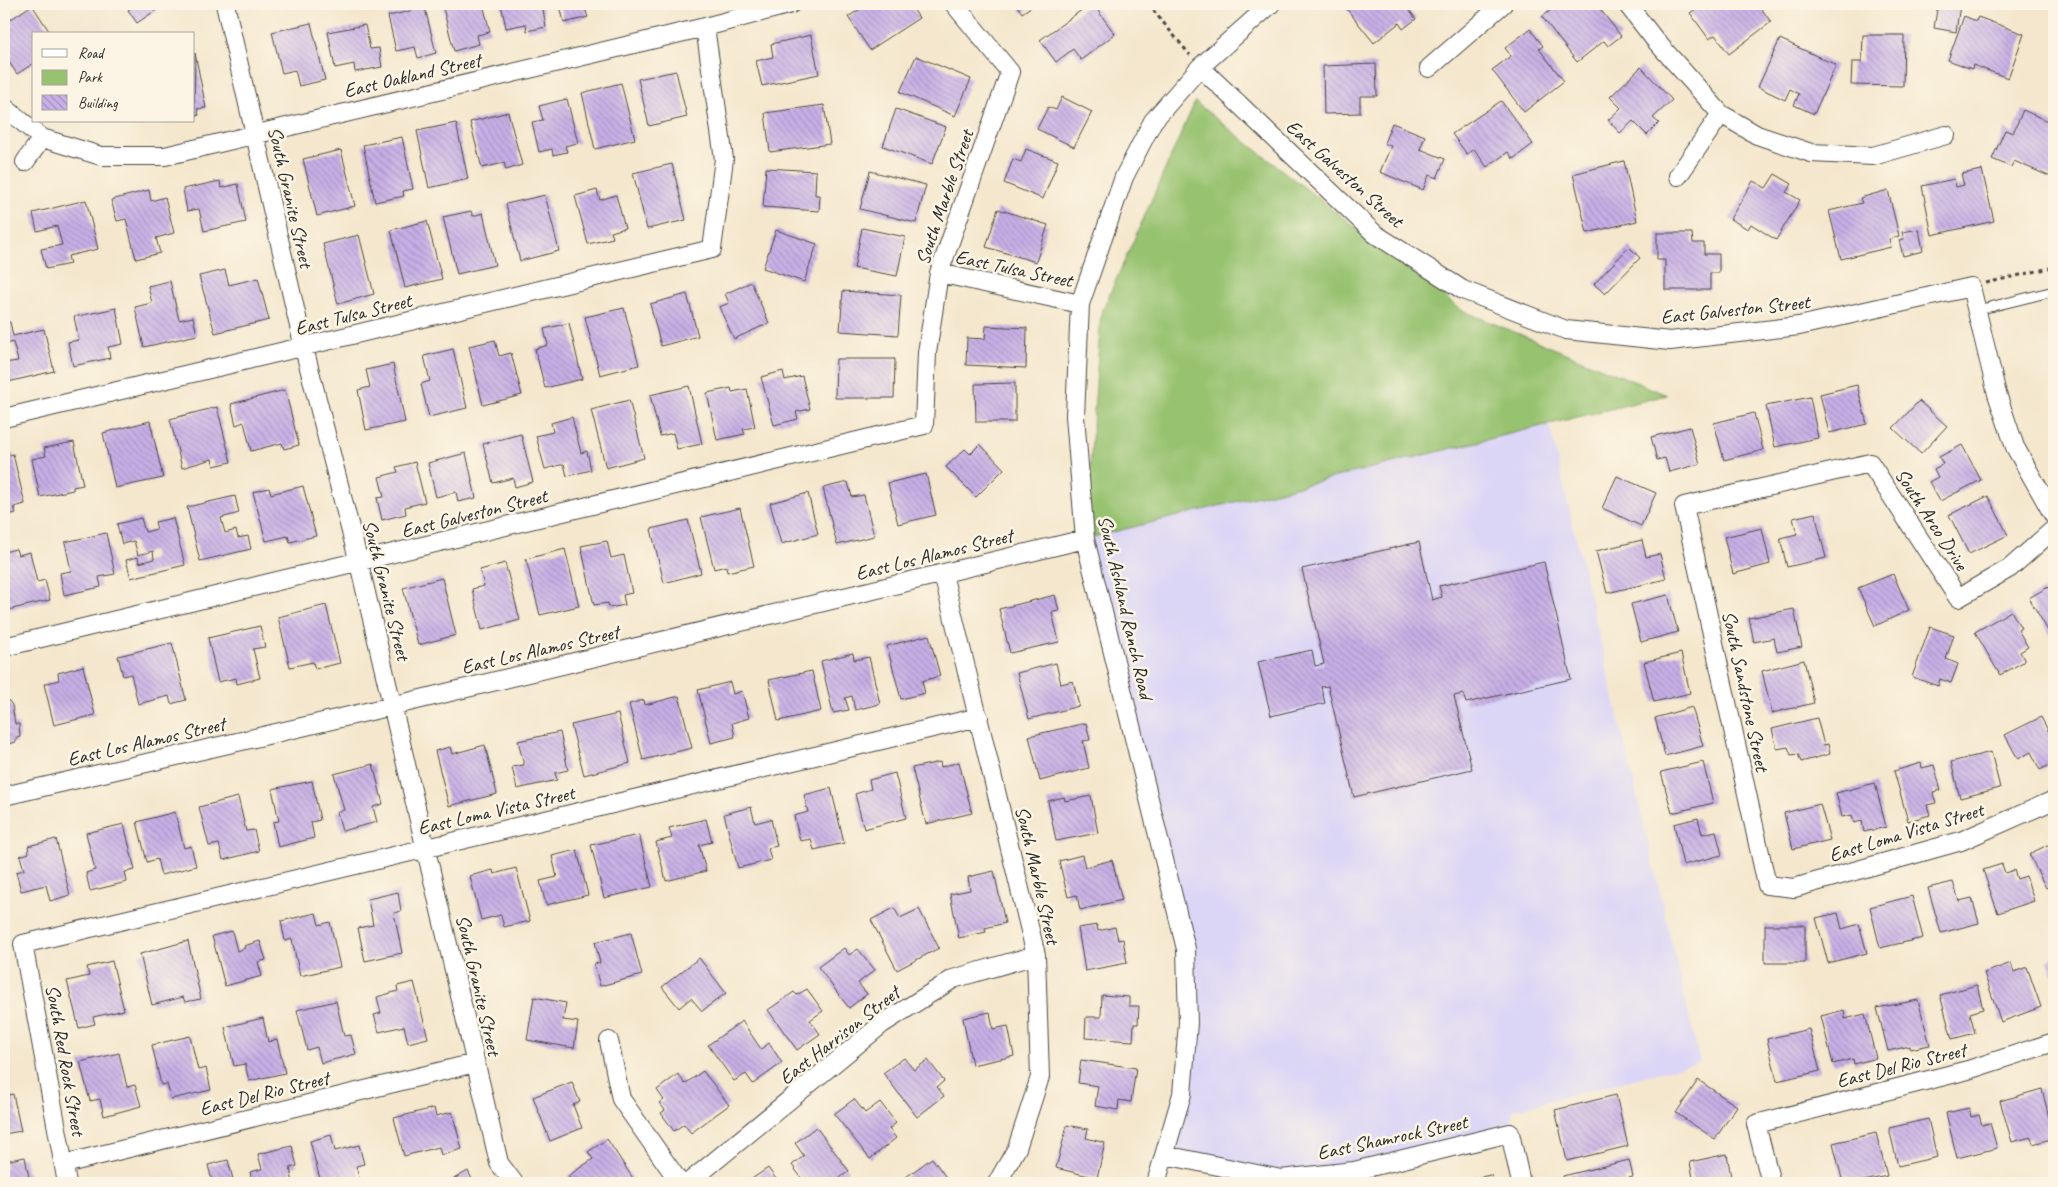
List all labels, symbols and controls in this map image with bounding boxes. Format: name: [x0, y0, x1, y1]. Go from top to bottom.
legend: [32, 32, 195, 122]
text: Road: [78, 44, 105, 63]
street label: East Oakland Street: [341, 47, 486, 103]
text: Park: [78, 68, 103, 87]
text: Building: [78, 94, 118, 113]
street label: East Galveston Street: [1281, 114, 1410, 234]
street label: South Granite Street: [262, 124, 319, 272]
street label: South Marble Street: [910, 124, 980, 268]
street label: East Tulsa Street: [953, 244, 1077, 294]
street label: East Tulsa Street: [292, 287, 416, 341]
street label: East Galveston Street: [1659, 289, 1813, 330]
street label: South Arco Drive: [1889, 464, 1975, 576]
street label: East Galveston Street: [399, 483, 552, 544]
street label: South Ashland Ranch Road: [1092, 513, 1159, 704]
street label: South Granite Street: [357, 517, 417, 665]
street label: East Los Alamos Street: [853, 522, 1019, 586]
street label: South Sandstone Street: [1716, 609, 1775, 776]
street label: East Los Alamos Street: [459, 618, 625, 680]
street label: East Los Alamos Street: [65, 710, 231, 772]
street label: East Loma Vista Street: [415, 780, 579, 841]
street label: East Loma Vista Street: [1826, 796, 1989, 868]
street label: South Marble Street: [1009, 804, 1066, 949]
street label: South Granite Street: [450, 912, 507, 1060]
street label: East Harrison Street: [774, 978, 907, 1090]
street label: South Red Rock Street: [40, 983, 92, 1140]
street label: East Del Rio Street: [1834, 1037, 1972, 1094]
street label: East Del Rio Street: [197, 1065, 335, 1122]
street label: East Shamrock Street: [1315, 1109, 1472, 1166]

